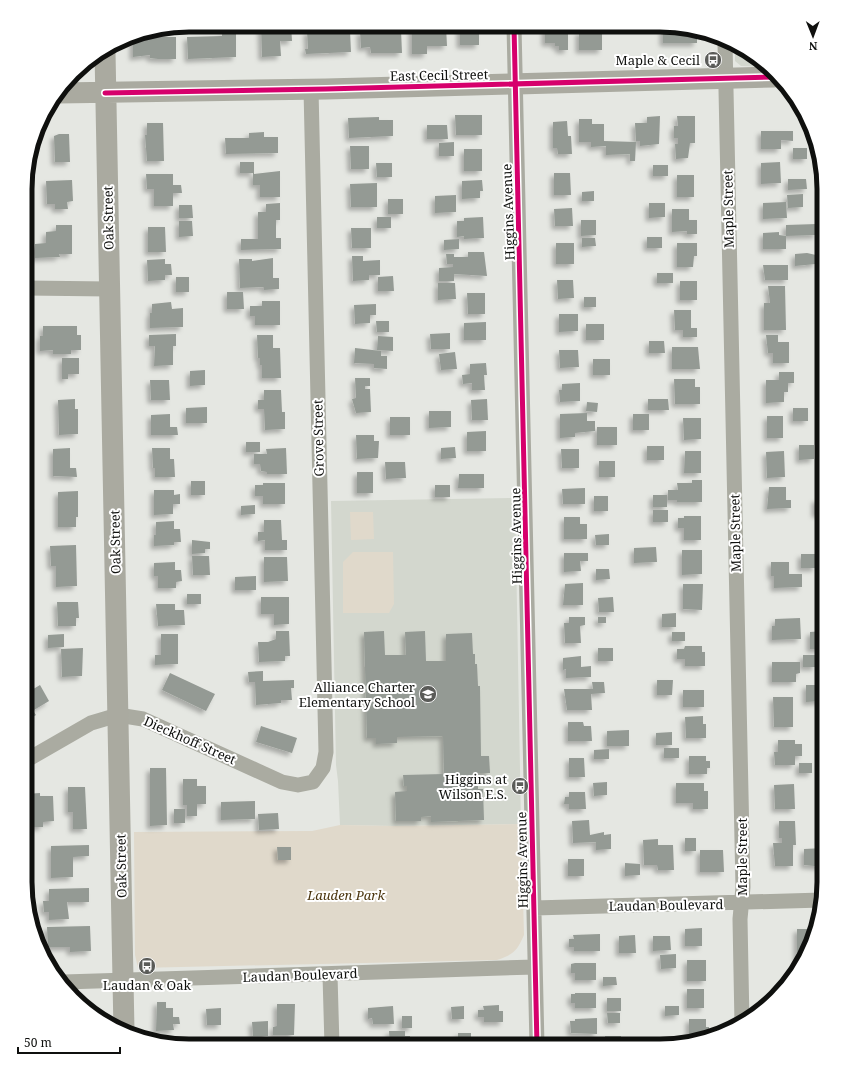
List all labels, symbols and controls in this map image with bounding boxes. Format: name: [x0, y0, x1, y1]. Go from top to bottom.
north arrow: [793, 16, 833, 56]
text: N: [808, 39, 818, 54]
bus stop icon: Maple & Cecil: [703, 50, 723, 70]
place label: Maple & Cecil: [616, 51, 700, 69]
street label: East Cecil Street: [390, 65, 489, 85]
street label: Higgins Avenue: [497, 163, 519, 261]
street label: Maple Street: [718, 169, 738, 248]
street label: Oak Street: [98, 185, 118, 250]
street label: Grove Street: [308, 399, 328, 477]
street label: Higgins Avenue: [506, 487, 526, 585]
street label: Maple Street: [725, 493, 745, 572]
street label: Oak Street: [105, 509, 125, 574]
place label: Alliance Charter Elementary School: [299, 678, 415, 711]
school or university icon: Alliance Charter Elementary School: [418, 684, 438, 704]
street label: Dieckhoff Street: [141, 712, 239, 769]
place label: Higgins at Wilson E.S.: [438, 770, 507, 803]
bus stop icon: Higgins at Wilson E.S.: [510, 776, 530, 796]
street label: Higgins Avenue: [512, 811, 532, 909]
street label: Maple Street: [733, 818, 751, 896]
street label: Oak Street: [111, 833, 131, 898]
park label: Lauden Park: [306, 886, 385, 904]
street label: Laudan Boulevard: [608, 895, 724, 915]
bus stop icon: Laudan & Oak: [137, 956, 157, 976]
street label: Laudan Boulevard: [242, 964, 358, 986]
place label: Laudan & Oak: [103, 976, 192, 994]
scale bar: [18, 1029, 120, 1055]
text: 50 m: [24, 1034, 52, 1051]

